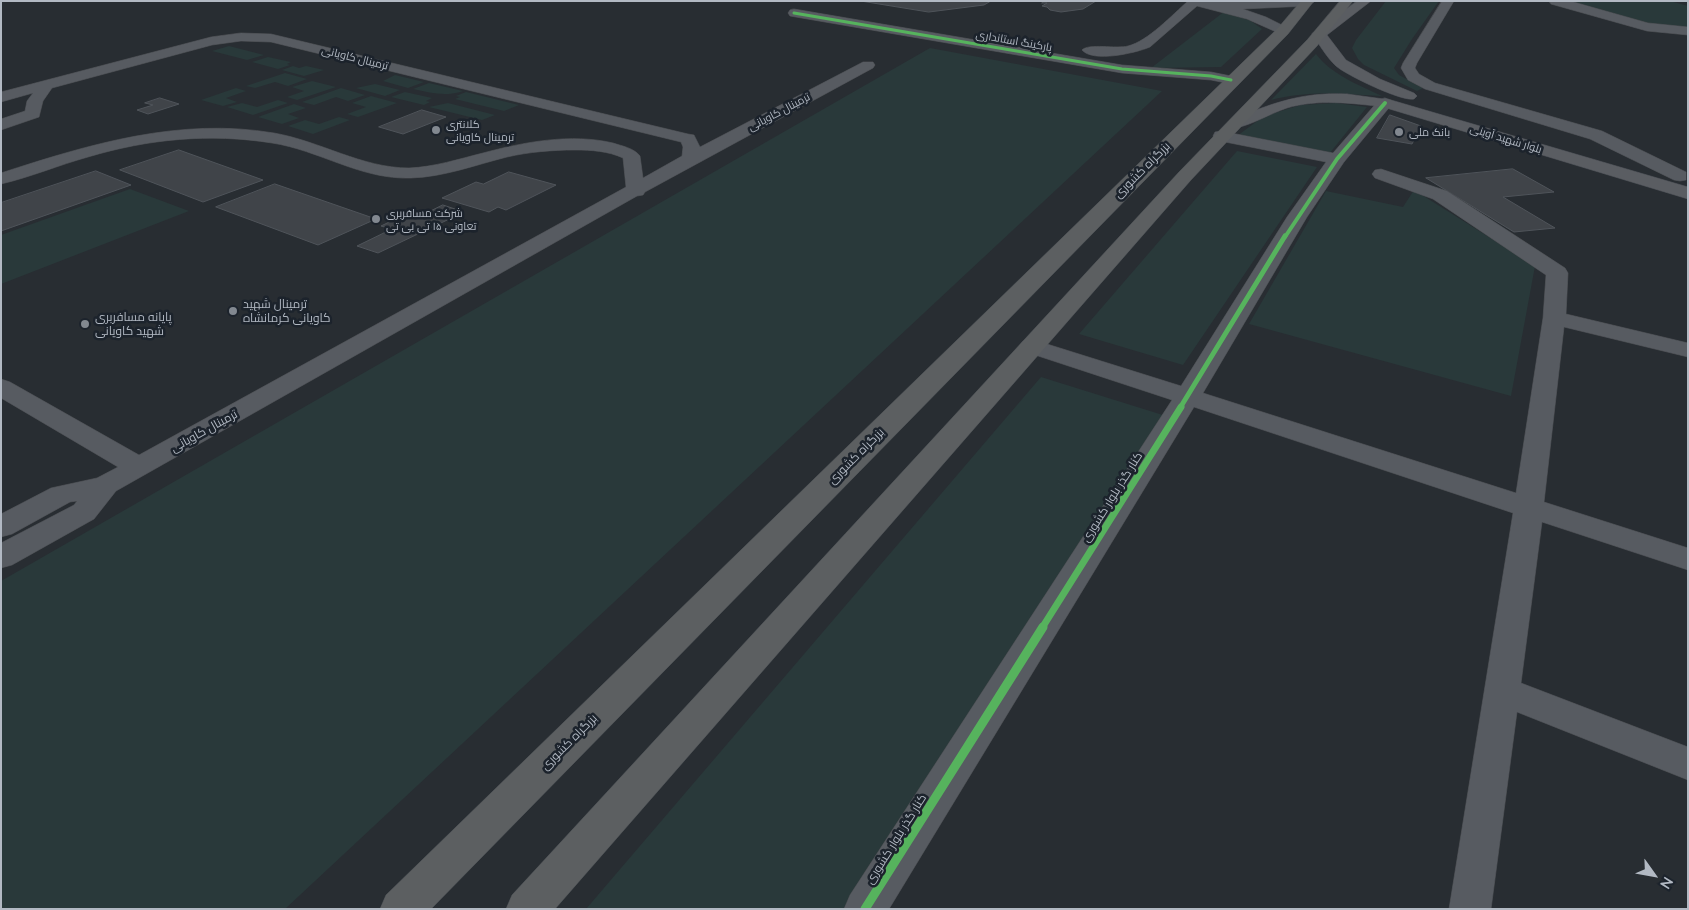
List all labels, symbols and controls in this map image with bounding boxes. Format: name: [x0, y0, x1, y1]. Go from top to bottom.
street label: پارکینگ استانداری: [975, 28, 1053, 54]
street label: ترمینال کاویانی: [320, 43, 390, 73]
street label: ترمینال کاویانی: [746, 90, 812, 134]
place label: کلانتری ترمینال کاویانی: [446, 117, 514, 143]
street label: بلوار شهید آوینی: [1468, 122, 1544, 156]
marker: کلانتری ترمینال کاویانی: [430, 124, 442, 136]
place label: بانک ملی: [1409, 125, 1450, 139]
marker: بانک ملی: [1393, 126, 1405, 138]
street label: بزرگراه کشوری: [1111, 139, 1173, 201]
place label: شرکت مسافربری تعاونی ۱۵ تی بی تی: [386, 206, 476, 232]
marker: شرکت مسافربری تعاونی ۱۵ تی بی تی: [370, 213, 382, 225]
place label: ترمینال شهید کاویانی کرمانشاه: [243, 297, 331, 325]
marker: ترمینال شهید کاویانی کرمانشاه: [227, 305, 239, 317]
place label: پايانه مسافربری شهید کاویانی: [95, 310, 172, 338]
marker: پايانه مسافربری شهید کاویانی: [79, 318, 91, 330]
street label: ترمینال کاویانی: [168, 407, 240, 455]
street label: بزرگراه کشوری: [825, 425, 887, 487]
street label: کنار گذر بلوار کشوری: [1078, 449, 1146, 545]
street label: بزرگراه کشوری: [538, 711, 600, 773]
street label: کنار گذر بلوار کشوری: [862, 791, 930, 887]
north arrow: [1629, 850, 1679, 900]
text: N: [1657, 874, 1677, 892]

